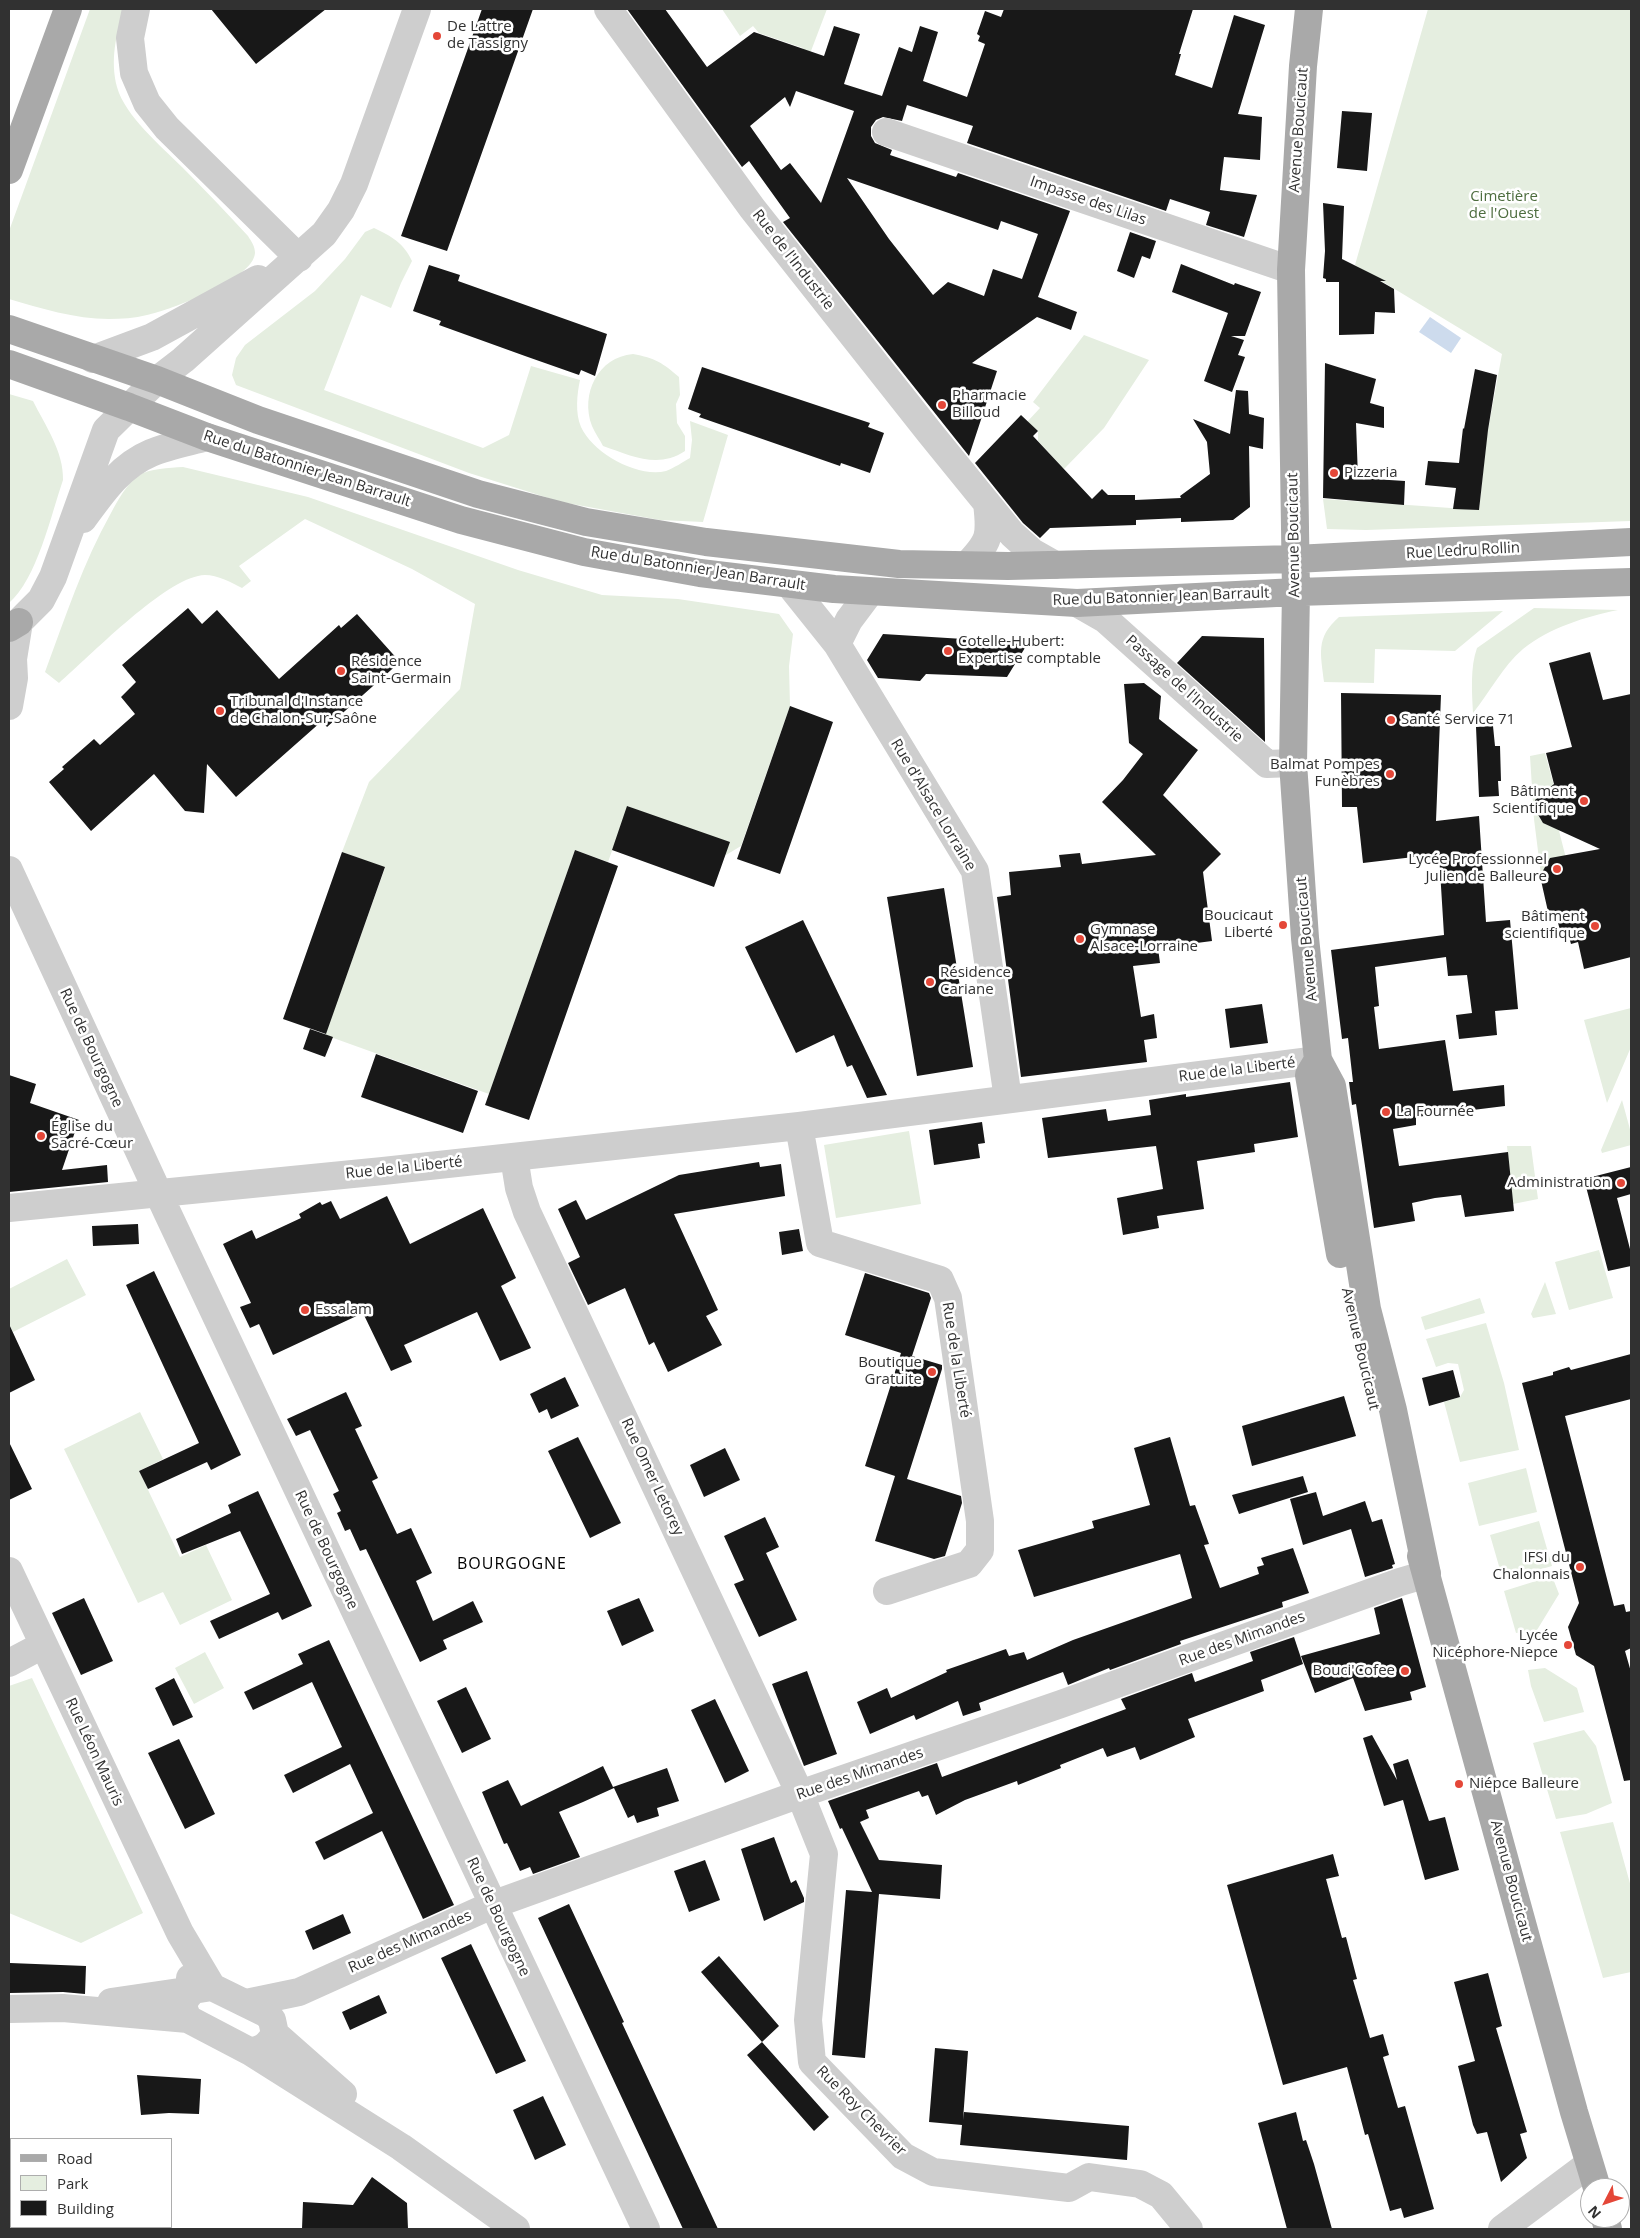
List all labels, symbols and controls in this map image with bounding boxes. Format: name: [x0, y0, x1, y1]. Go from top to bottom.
place label: De Lattre de Tassigny: [447, 18, 528, 53]
marker: De Lattre de Tassigny: [431, 30, 443, 42]
street label: Avenue Boucicaut: [1286, 67, 1312, 193]
street label: Impasse des Lilas: [1028, 173, 1148, 229]
park label: Cimetière de l'Ouest: [1469, 188, 1539, 223]
street label: Rue de l'Industrie: [748, 206, 838, 314]
place label: Pharmacie Billoud: [952, 387, 1026, 422]
marker: Pharmacie Billoud: [936, 399, 948, 411]
street label: Rue du Batonnier Jean Barrault: [201, 427, 413, 511]
place label: Pizzeria: [1344, 464, 1398, 482]
marker: Pizzeria: [1328, 467, 1340, 479]
street label: Avenue Boucicaut: [1284, 472, 1304, 598]
street label: Rue Ledru Rollin: [1405, 539, 1521, 563]
street label: Rue du Batonnier Jean Barrault: [589, 543, 807, 595]
street label: Rue du Batonnier Jean Barrault: [1052, 584, 1270, 610]
street label: Passage de l'Industrie: [1122, 632, 1246, 746]
place label: Cotelle-Hubert: Expertise comptable: [958, 633, 1101, 668]
marker: Cotelle-Hubert: Expertise comptable: [942, 645, 954, 657]
place label: Résidence Saint-Germain: [351, 653, 451, 688]
marker: Résidence Saint-Germain: [335, 665, 347, 677]
place label: Tribunal d'Instance de Chalon-Sur-Saône: [230, 693, 377, 728]
marker: Tribunal d'Instance de Chalon-Sur-Saône: [214, 705, 226, 717]
place label: Santé Service 71: [1401, 711, 1515, 729]
marker: Santé Service 71: [1385, 714, 1397, 726]
street label: Rue d'Alsace Lorraine: [887, 736, 979, 874]
place label: Balmat Pompes Funèbres: [1270, 756, 1380, 791]
marker: Balmat Pompes Funèbres: [1384, 768, 1396, 780]
place label: Bâtiment Scientifique: [1492, 783, 1574, 818]
marker: Bâtiment Scientifique: [1578, 795, 1590, 807]
place label: Lycée Professionnel Julien de Balleure: [1408, 851, 1547, 886]
marker: Lycée Professionnel Julien de Balleure: [1551, 863, 1563, 875]
street label: Avenue Boucicaut: [1293, 876, 1321, 1002]
place label: Boucicaut Liberté: [1204, 907, 1273, 942]
place label: Bâtiment scientifique: [1504, 908, 1585, 943]
marker: Boucicaut Liberté: [1277, 919, 1289, 931]
marker: Bâtiment scientifique: [1589, 920, 1601, 932]
place label: Gymnase Alsace-Lorraine: [1090, 921, 1198, 956]
marker: Gymnase Alsace-Lorraine: [1074, 933, 1086, 945]
place label: Résidence Cariane: [940, 964, 1011, 999]
marker: Résidence Cariane: [924, 976, 936, 988]
street label: Rue de Bourgogne: [56, 986, 126, 1110]
street label: Rue de la Liberté: [1178, 1054, 1296, 1086]
place label: La Fournée: [1396, 1103, 1474, 1121]
marker: La Fournée: [1380, 1106, 1392, 1118]
place label: Église du Sacré-Cœur: [51, 1118, 133, 1153]
marker: Église du Sacré-Cœur: [35, 1130, 47, 1142]
street label: Rue de la Liberté: [345, 1153, 463, 1183]
place label: Administration: [1507, 1174, 1611, 1192]
marker: Administration: [1615, 1177, 1627, 1189]
street label: Avenue Boucicaut: [1337, 1286, 1383, 1412]
place label: Essalam: [315, 1301, 372, 1319]
street label: Rue de la Liberté: [938, 1301, 974, 1419]
marker: Essalam: [299, 1304, 311, 1316]
place label: Boutique Gratuite: [858, 1354, 922, 1389]
marker: Boutique Gratuite: [926, 1366, 938, 1378]
street label: Rue Omer Letorey: [617, 1415, 687, 1539]
street label: Rue de Bourgogne: [291, 1488, 361, 1612]
place label: IFSI du Chalonnais: [1493, 1549, 1570, 1584]
district label: BOURGOGNE: [456, 1554, 568, 1574]
marker: IFSI du Chalonnais: [1574, 1561, 1586, 1573]
street label: Rue des Mimandes: [1176, 1608, 1308, 1670]
place label: Lycée Nicéphore-Niepce: [1432, 1627, 1558, 1662]
marker: Lycée Nicéphore-Niepce: [1562, 1639, 1574, 1651]
place label: Bouci'Cofee: [1312, 1662, 1395, 1680]
marker: Bouci'Cofee: [1399, 1665, 1411, 1677]
street label: Rue Léon Mauris: [61, 1695, 127, 1809]
street label: Rue des Mimandes: [794, 1744, 926, 1804]
place label: Niépce Balleure: [1469, 1775, 1579, 1793]
marker: Niépce Balleure: [1453, 1778, 1465, 1790]
street label: Avenue Boucicaut: [1486, 1818, 1536, 1944]
street label: Rue de Bourgogne: [463, 1855, 533, 1979]
street label: Rue des Mimandes: [346, 1907, 474, 1977]
street label: Rue Roy Chevrier: [812, 2062, 910, 2160]
legend: [10, 2138, 172, 2228]
text: Road: [57, 2148, 93, 2168]
text: Park: [57, 2173, 88, 2193]
north arrow: [1580, 2178, 1630, 2228]
text: Building: [57, 2198, 114, 2218]
text: N: [1583, 2202, 1605, 2223]

